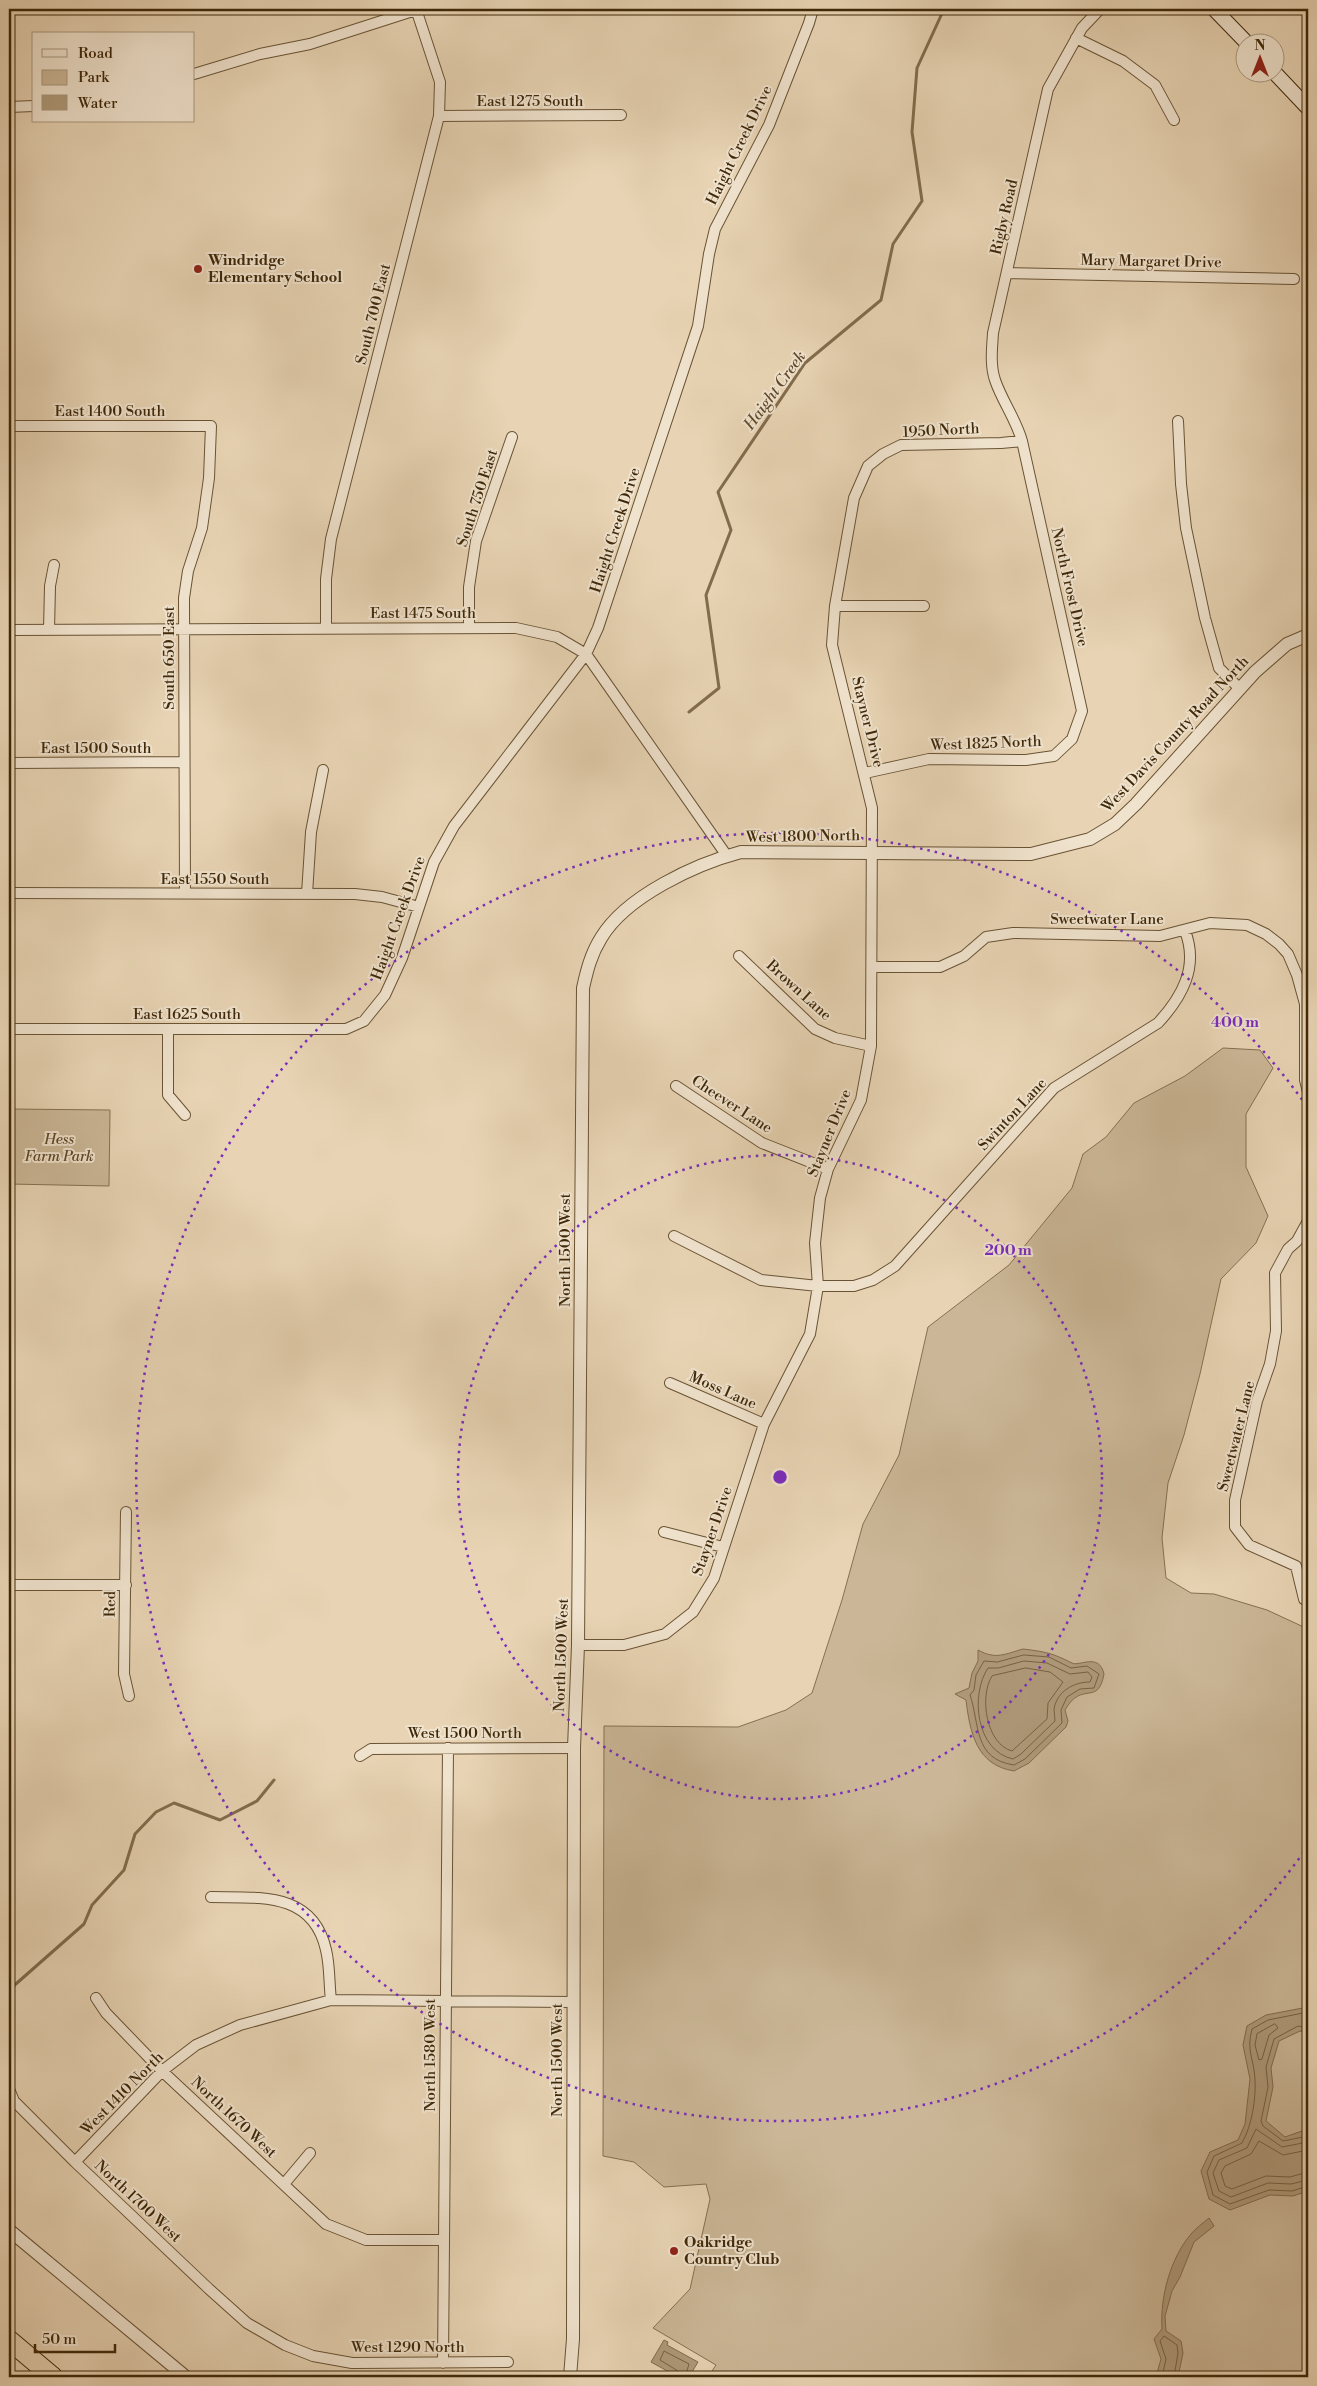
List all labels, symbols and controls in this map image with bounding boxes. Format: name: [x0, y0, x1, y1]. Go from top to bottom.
legend: [32, 32, 195, 122]
north arrow: [1234, 32, 1284, 82]
text: N: [1254, 37, 1266, 55]
text: Road: [78, 44, 113, 63]
text: Park: [78, 68, 110, 87]
street label: Haight Creek Drive: [702, 82, 777, 208]
street label: East 1275 South: [477, 92, 584, 111]
text: Water: [77, 94, 118, 113]
street label: Rigby Road: [987, 177, 1022, 257]
place label: Windridge Elementary School: [207, 251, 342, 287]
street label: Mary Margaret Drive: [1080, 251, 1222, 272]
street label: South 700 East: [352, 261, 395, 367]
marker: Windridge Elementary School: [192, 263, 204, 275]
water label: Haight Creek: [739, 347, 810, 435]
street label: East 1400 South: [55, 402, 165, 421]
street label: 1950 North: [902, 419, 980, 442]
street label: South 750 East: [453, 446, 502, 549]
street label: Haight Creek Drive: [586, 465, 645, 595]
street label: North Frost Drive: [1047, 526, 1092, 648]
street label: East 1475 South: [370, 604, 476, 623]
street label: South 650 East: [160, 606, 179, 710]
street label: West Davis County Road North: [1097, 652, 1253, 817]
street label: Stayner Drive: [847, 675, 888, 770]
street label: West 1825 North: [929, 732, 1042, 755]
street label: East 1500 South: [41, 739, 151, 758]
street label: West 1800 North: [745, 826, 860, 847]
street label: Haight Creek Drive: [367, 854, 430, 983]
street label: East 1550 South: [160, 870, 270, 889]
street label: Sweetwater Lane: [1050, 910, 1164, 929]
street label: Brown Lane: [761, 955, 835, 1025]
street label: East 1625 South: [133, 1005, 241, 1024]
text: 400 m: [1211, 1013, 1259, 1032]
street label: Cheever Lane: [688, 1071, 776, 1138]
street label: Swinton Lane: [974, 1074, 1051, 1155]
street label: Stayner Drive: [803, 1086, 856, 1180]
park label: Hess Farm Park: [24, 1130, 94, 1166]
street label: North 1500 West: [556, 1192, 575, 1307]
text: 200 m: [984, 1241, 1032, 1260]
street label: Moss Lane: [686, 1367, 760, 1414]
street label: Sweetwater Lane: [1214, 1379, 1259, 1493]
centre of rings: [771, 1468, 789, 1486]
street label: Stayner Drive: [688, 1484, 737, 1578]
street label: Red: [101, 1590, 120, 1617]
street label: North 1500 West: [550, 1597, 573, 1712]
street label: West 1500 North: [407, 1724, 522, 1743]
street label: North 1580 West: [421, 1998, 440, 2112]
street label: North 1500 West: [548, 2002, 567, 2117]
street label: West 1410 North: [76, 2048, 168, 2140]
street label: North 1670 West: [187, 2073, 281, 2162]
street label: North 1700 West: [90, 2156, 186, 2247]
place label: Oakridge Country Club: [684, 2233, 779, 2269]
marker: Oakridge Country Club: [668, 2245, 680, 2257]
scale bar: [35, 2321, 115, 2353]
text: 50 m: [42, 2330, 76, 2349]
street label: West 1290 North: [350, 2338, 465, 2357]

